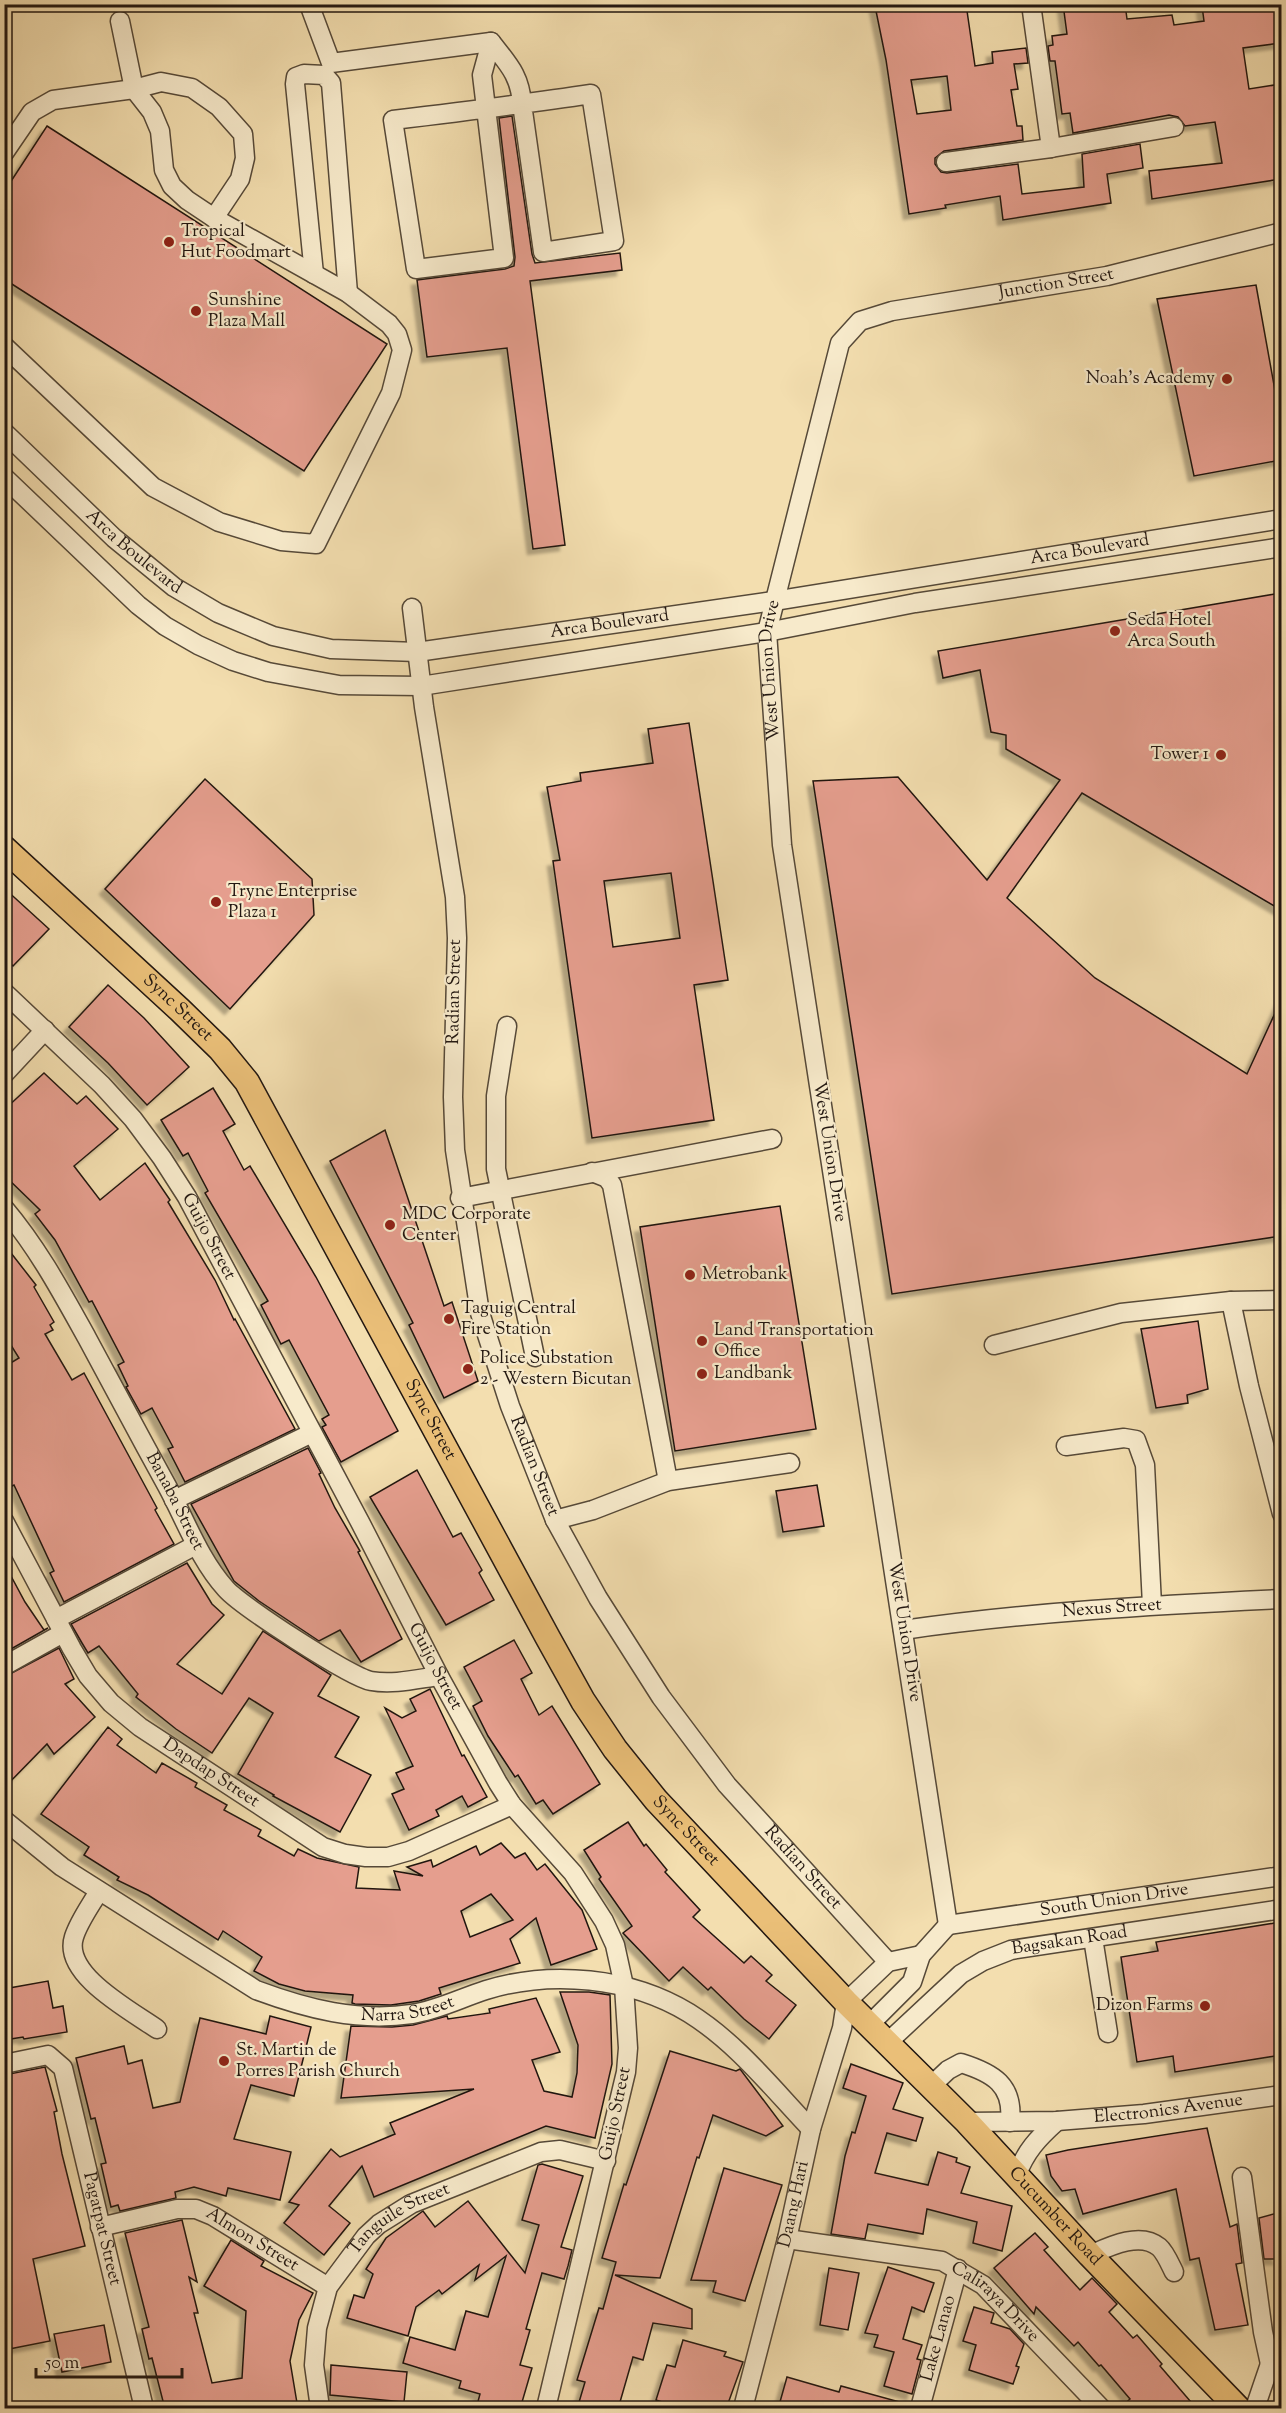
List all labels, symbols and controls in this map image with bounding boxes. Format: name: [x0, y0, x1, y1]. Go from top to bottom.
place label: Tropical Hut Foodmart: [181, 219, 291, 266]
marker: Tropical Hut Foodmart: [162, 235, 176, 249]
street label: Junction Street: [996, 262, 1117, 307]
place label: Sunshine Plaza Mall: [208, 288, 285, 335]
marker: Sunshine Plaza Mall: [189, 304, 203, 318]
place label: Noah's Academy: [1086, 366, 1215, 392]
marker: Noah's Academy: [1220, 372, 1234, 386]
street label: Arca Boulevard: [79, 504, 187, 602]
street label: Arca Boulevard: [1028, 528, 1151, 572]
street label: West Union Drive: [754, 597, 788, 742]
street label: Arca Boulevard: [548, 603, 671, 646]
place label: Seda Hotel Arca South: [1127, 608, 1216, 655]
marker: Seda Hotel Arca South: [1108, 624, 1122, 638]
place label: Tower 1: [1151, 742, 1209, 768]
marker: Tower 1: [1214, 748, 1228, 762]
place label: Tryne Enterprise Plaza 1: [228, 879, 357, 926]
marker: Tryne Enterprise Plaza 1: [209, 895, 223, 909]
street label: Radian Street: [441, 939, 469, 1045]
street label: Sync Street: [136, 968, 219, 1048]
street label: West Union Drive: [805, 1080, 853, 1224]
street label: Guijo Street: [174, 1188, 242, 1285]
place label: MDC Corporate Center: [402, 1202, 531, 1249]
marker: MDC Corporate Center: [383, 1218, 397, 1232]
place label: Metrobank: [702, 1262, 788, 1288]
marker: Metrobank: [683, 1268, 697, 1282]
place label: Taguig Central Fire Station: [461, 1296, 576, 1343]
marker: Taguig Central Fire Station: [442, 1312, 456, 1326]
place label: Land Transportation Office: [714, 1318, 874, 1365]
marker: Land Transportation Office: [695, 1334, 709, 1348]
place label: Police Substation 2 - Western Bicutan: [480, 1346, 632, 1393]
place label: Landbank: [714, 1361, 793, 1387]
marker: Police Substation 2 - Western Bicutan: [461, 1362, 475, 1376]
marker: Landbank: [695, 1367, 709, 1381]
street label: Sync Street: [397, 1375, 462, 1465]
street label: Radian Street: [502, 1413, 565, 1520]
street label: Banaba Street: [138, 1448, 210, 1555]
street label: West Union Drive: [880, 1560, 928, 1704]
street label: Nexus Street: [1061, 1592, 1162, 1625]
street label: Guijo Street: [401, 1618, 468, 1715]
street label: Dapdap Street: [157, 1732, 264, 1815]
street label: Sync Street: [646, 1790, 725, 1872]
street label: Radian Street: [757, 1820, 848, 1916]
street label: South Union Drive: [1038, 1877, 1190, 1924]
street label: Bagsakan Road: [1010, 1920, 1129, 1963]
street label: Narra Street: [360, 1990, 458, 2029]
place label: Dizon Farms: [1096, 1993, 1193, 2019]
marker: Dizon Farms: [1198, 1999, 1212, 2013]
place label: St. Martin de Porres Parish Church: [236, 2038, 400, 2085]
marker: St. Martin de Porres Parish Church: [217, 2054, 231, 2068]
street label: Guijo Street: [593, 2065, 639, 2163]
street label: Electronics Avenue: [1093, 2088, 1244, 2131]
street label: Daang Hari: [772, 2159, 817, 2251]
street label: Cucumber Road: [1002, 2161, 1107, 2272]
street label: Pagatpat Street: [75, 2169, 127, 2288]
street label: Tanguile Street: [343, 2177, 454, 2261]
street label: Almon Street: [200, 2201, 303, 2279]
street label: Caliraya Drive: [945, 2256, 1045, 2349]
street label: Lake Lanao: [915, 2292, 963, 2385]
scale bar: [36, 2341, 182, 2379]
text: 50 m: [44, 2351, 80, 2377]

